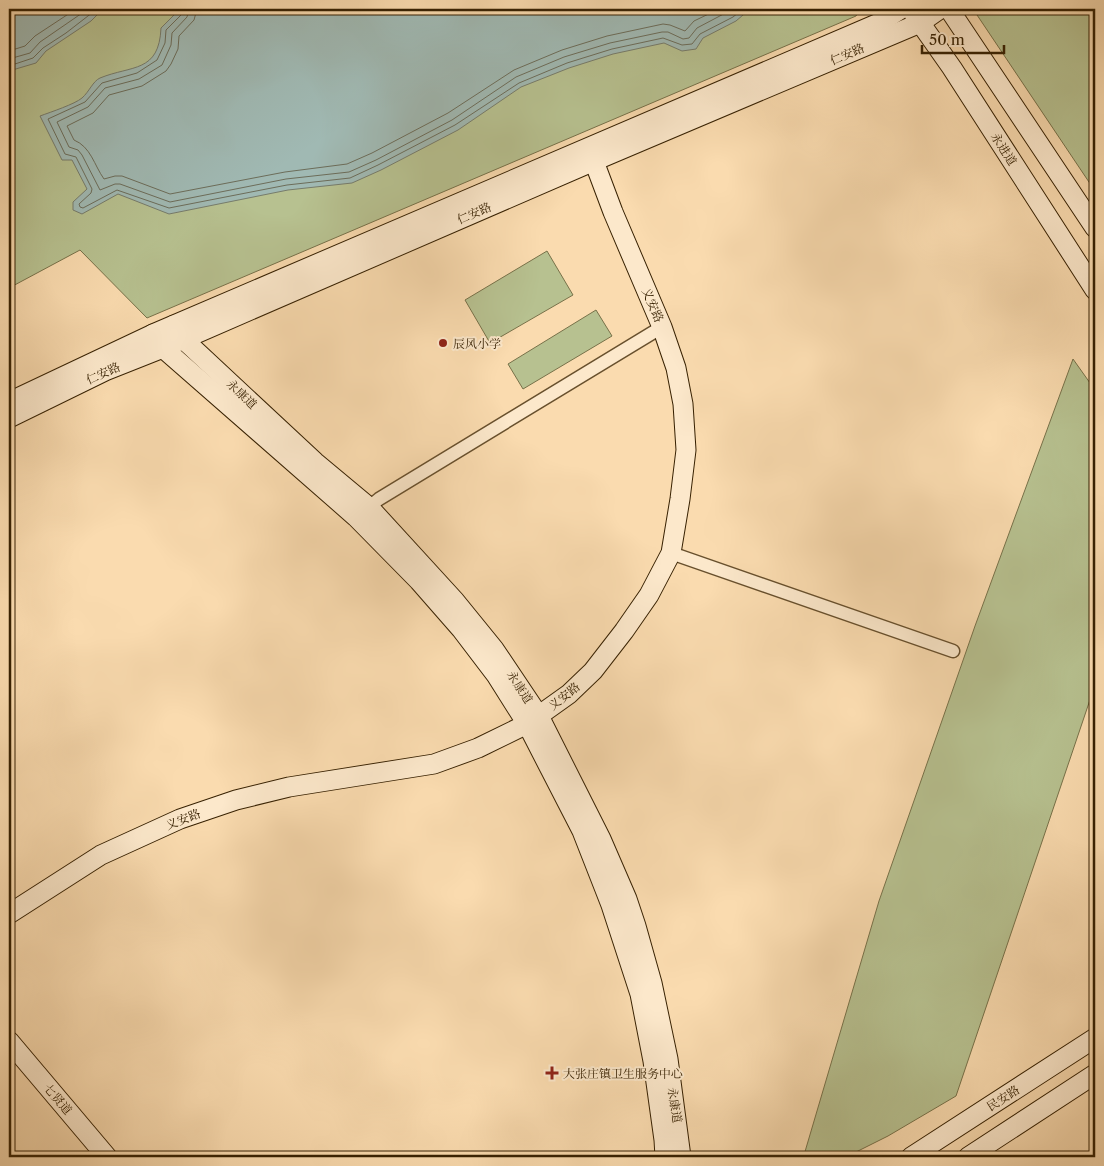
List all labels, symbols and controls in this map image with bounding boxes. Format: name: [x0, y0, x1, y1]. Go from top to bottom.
scale bar: [922, 22, 1004, 54]
text: 50 m: [929, 30, 965, 49]
street label: 仁安路: [827, 40, 867, 68]
street label: 永进道: [988, 130, 1020, 168]
street label: 仁安路: [454, 199, 494, 227]
street label: 义安路: [639, 285, 667, 325]
place label: 辰风小学: [453, 336, 501, 351]
marker: 辰风小学: [437, 337, 449, 349]
street label: 仁安路: [83, 359, 123, 387]
street label: 永康道: [224, 376, 260, 412]
street label: 永康道: [504, 668, 536, 706]
street label: 义安路: [545, 679, 583, 713]
street label: 义安路: [164, 806, 202, 832]
marker: 大张庄镇卫生服务中心: [545, 1066, 559, 1080]
place label: 大张庄镇卫生服务中心: [563, 1066, 683, 1081]
street label: 七贤道: [41, 1080, 75, 1118]
street label: 民安路: [984, 1082, 1022, 1114]
street label: 永康道: [665, 1086, 685, 1124]

